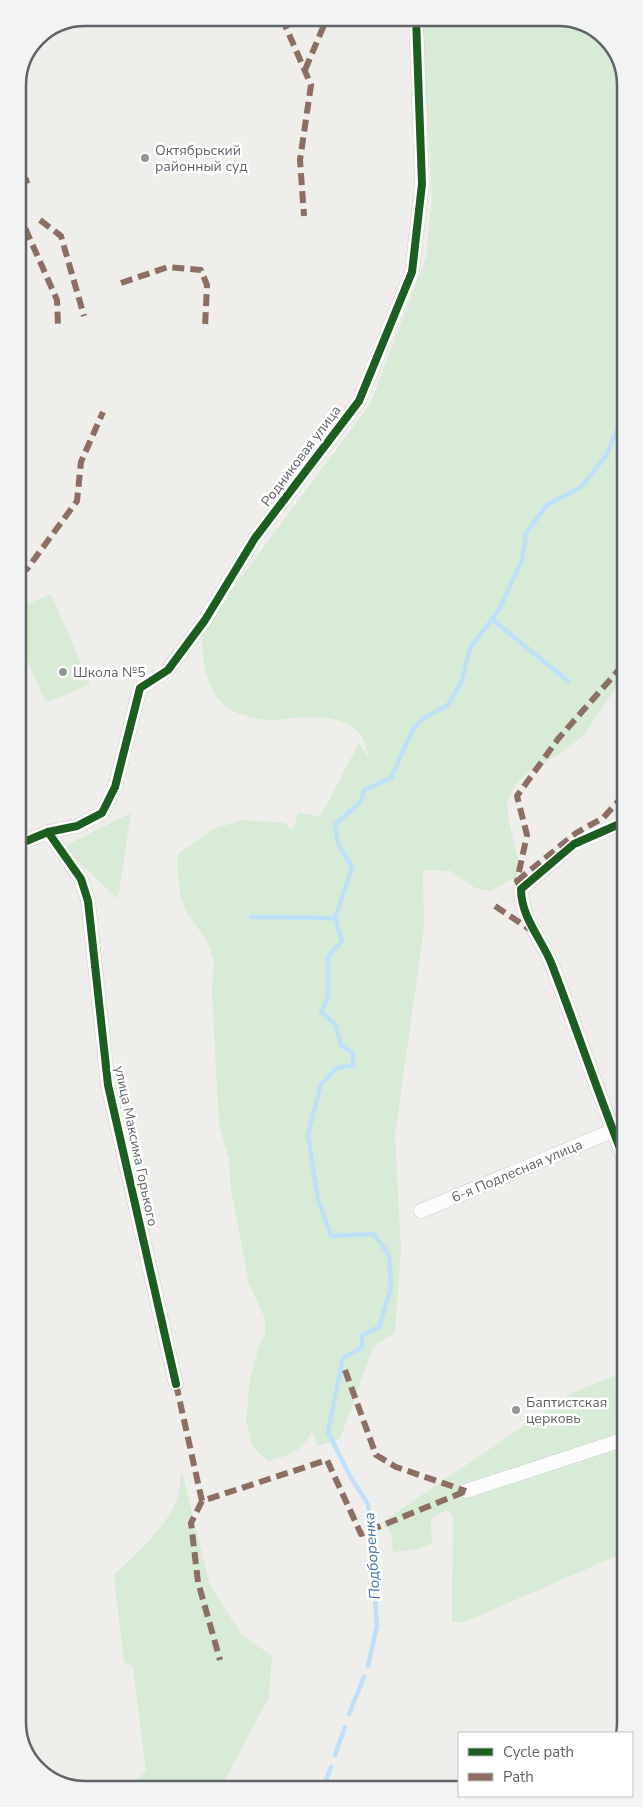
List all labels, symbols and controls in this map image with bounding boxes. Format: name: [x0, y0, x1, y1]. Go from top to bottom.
place label: Октябрьский районный суд: [155, 141, 247, 176]
marker: Октябрьский районный суд: [139, 152, 151, 164]
street label: Родниковая улица: [257, 402, 345, 510]
place label: Школа №5: [73, 663, 146, 682]
marker: Школа №5: [57, 666, 69, 678]
street label: улица Максима Горького: [110, 1064, 162, 1228]
street label: 6-я Подлесная улица: [449, 1135, 585, 1207]
place label: Баптистская церковь: [526, 1393, 607, 1428]
marker: Баптистская церковь: [510, 1404, 522, 1416]
water label: Подборенка: [359, 1512, 385, 1600]
legend: [458, 1732, 633, 1797]
text: Cycle path: [503, 1742, 574, 1762]
text: Path: [503, 1767, 534, 1787]

